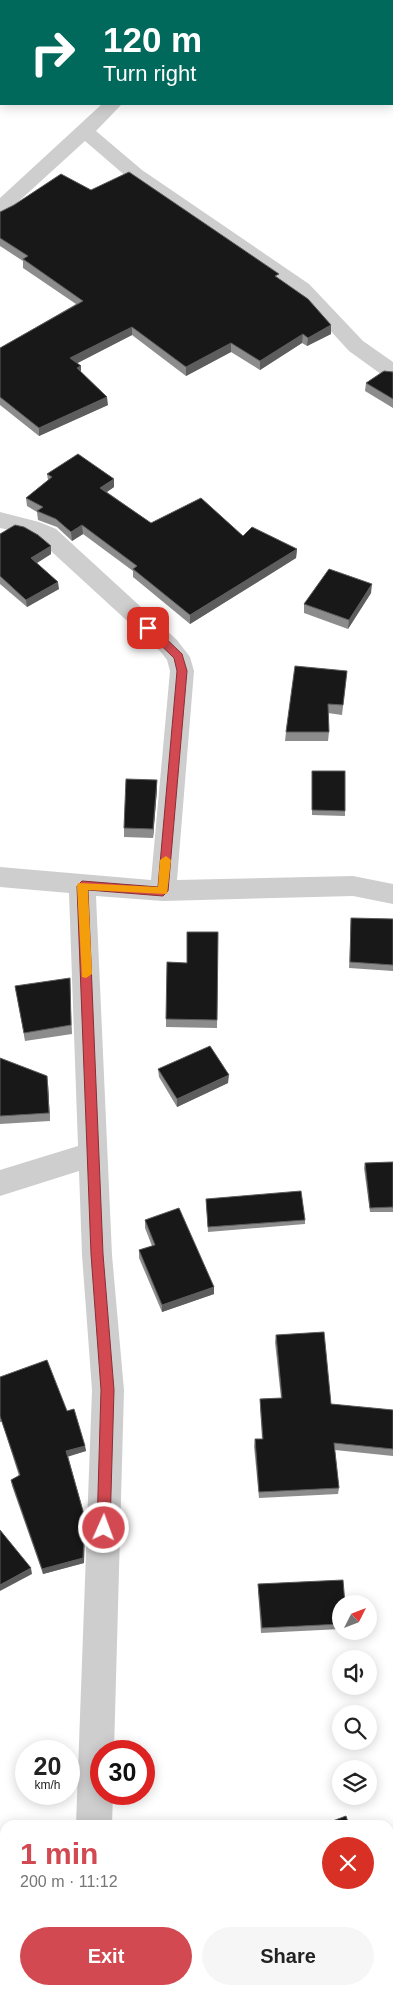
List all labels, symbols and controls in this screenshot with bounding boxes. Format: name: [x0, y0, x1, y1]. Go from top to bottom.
icon: right: [20, 20, 85, 85]
text: 120 m: [103, 20, 202, 59]
text: Turn right: [103, 61, 196, 86]
pin: [127, 607, 169, 649]
icon: arrive: [134, 614, 162, 642]
position arrow: [77, 1501, 129, 1553]
north arrow: [332, 1595, 378, 1640]
map controls: [332, 1595, 377, 1805]
button: sound: [332, 1650, 377, 1695]
button: search: [332, 1705, 377, 1750]
speed limit sign: 30: [90, 1740, 155, 1805]
text: 20: [34, 1752, 61, 1780]
button: layers: [332, 1760, 377, 1805]
text: km/h: [34, 1778, 61, 1792]
text: 1 min: [20, 1837, 98, 1870]
button: close: [322, 1837, 374, 1889]
text: 200 m · 11:12: [20, 1873, 118, 1890]
button: Exit: [20, 1927, 192, 1985]
button: Share: [202, 1927, 374, 1985]

